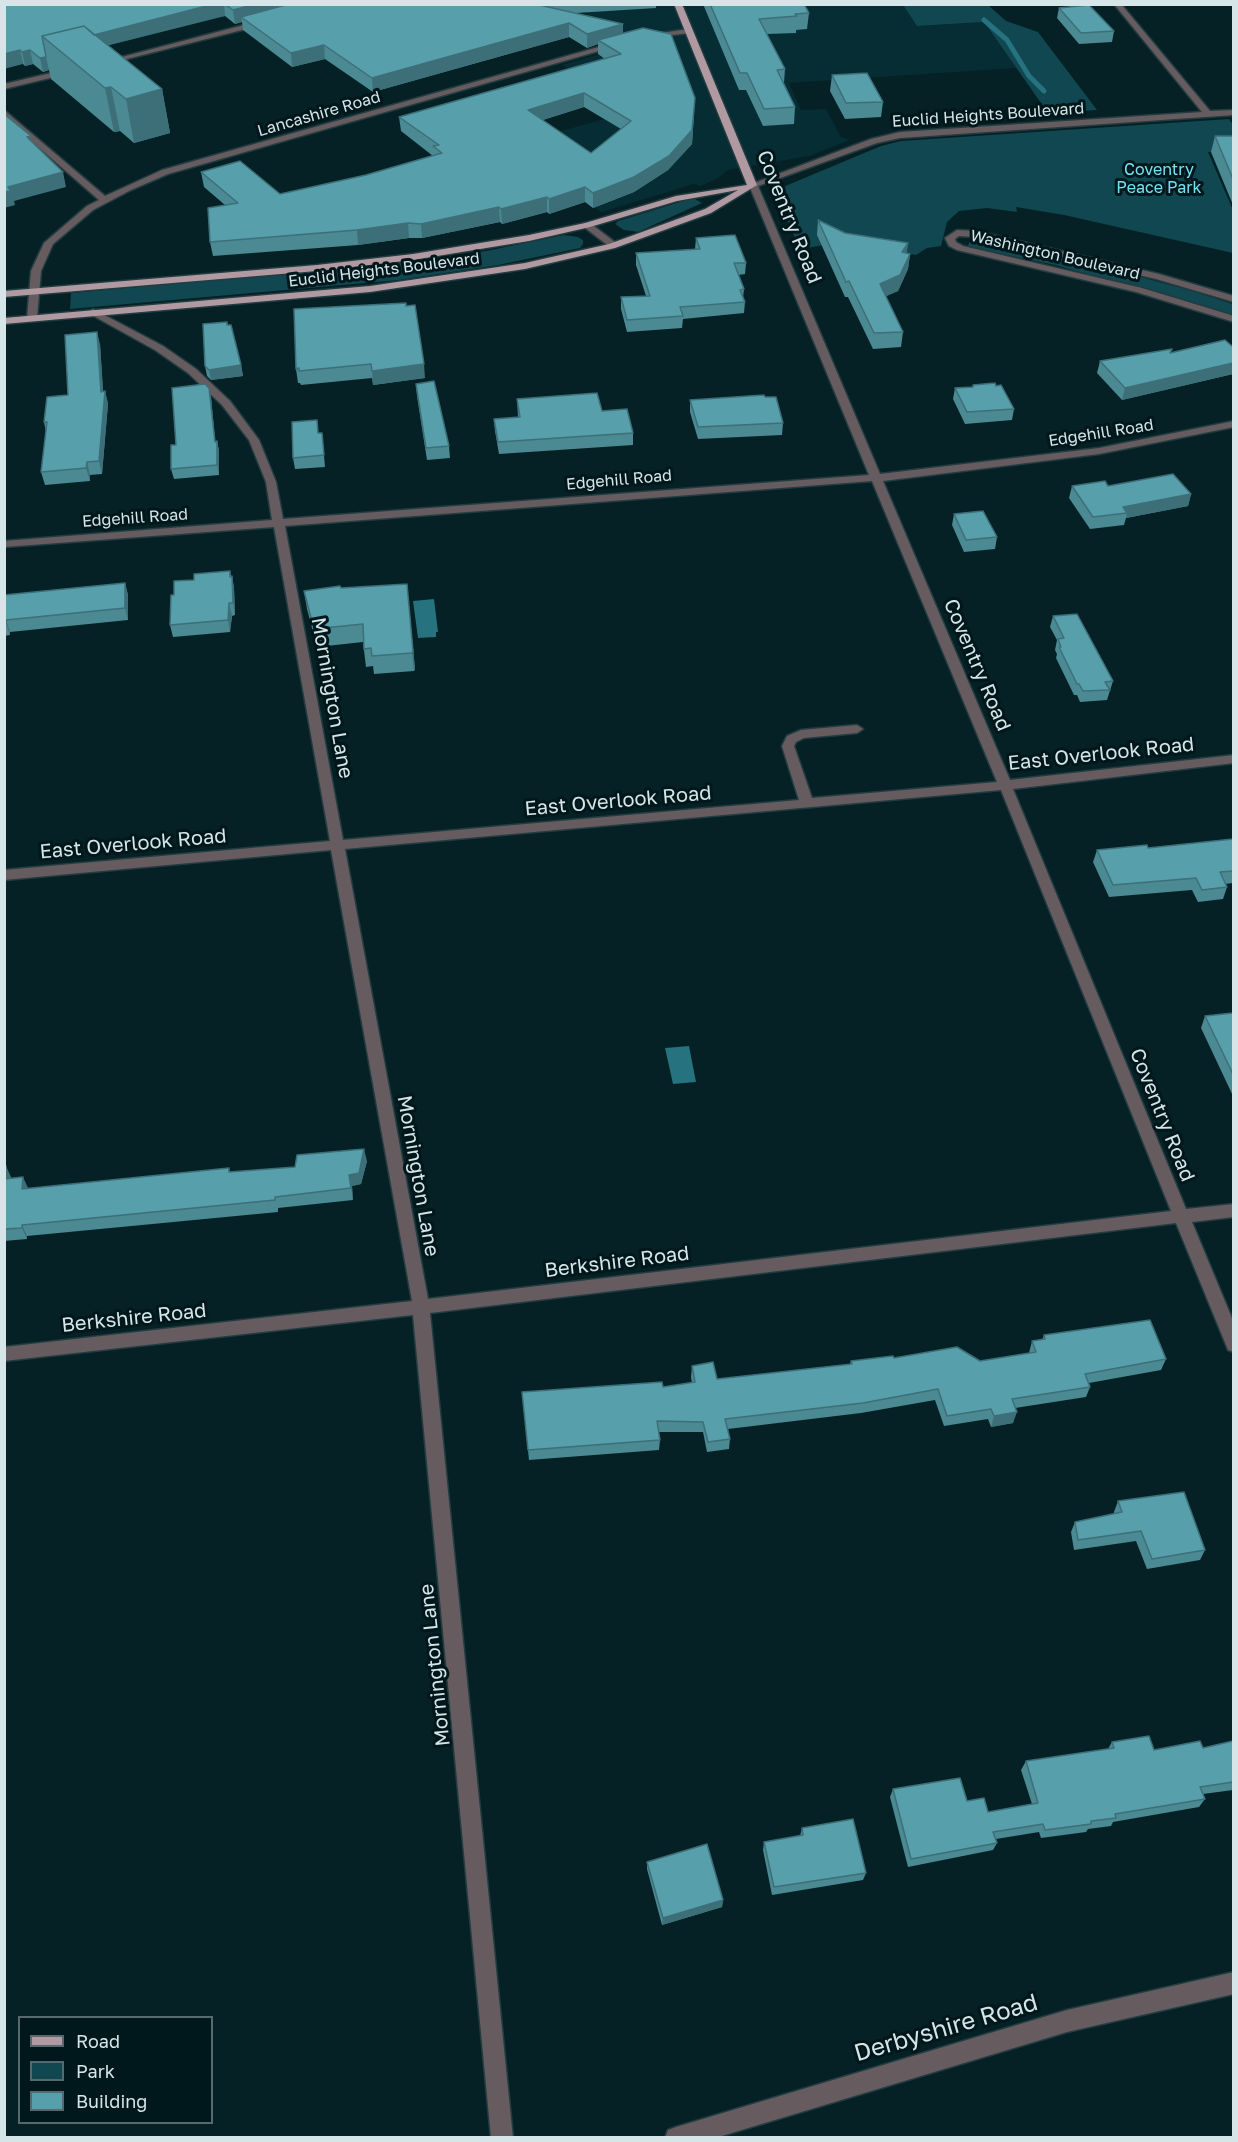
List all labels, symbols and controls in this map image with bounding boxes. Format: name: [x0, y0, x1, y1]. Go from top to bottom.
street label: Lancashire Road: [255, 87, 383, 141]
street label: Euclid Heights Boulevard: [891, 99, 1085, 131]
street label: Coventry Road: [751, 147, 827, 287]
park label: Coventry Peace Park: [1116, 160, 1202, 198]
street label: Washington Boulevard: [968, 226, 1142, 284]
street label: Euclid Heights Boulevard: [287, 249, 481, 291]
street label: Edgehill Road: [1047, 415, 1155, 451]
street label: Edgehill Road: [565, 466, 673, 494]
street label: Edgehill Road: [81, 505, 189, 531]
street label: Coventry Road: [938, 595, 1016, 735]
street label: Mornington Lane: [306, 615, 358, 781]
street label: East Overlook Road: [1007, 732, 1195, 776]
street label: East Overlook Road: [524, 781, 712, 821]
street label: East Overlook Road: [39, 824, 227, 864]
street label: Coventry Road: [1124, 1045, 1200, 1185]
street label: Mornington Lane: [392, 1093, 444, 1259]
street label: Berkshire Road: [543, 1241, 691, 1283]
street label: Berkshire Road: [60, 1298, 208, 1338]
street label: Mornington Lane: [415, 1583, 455, 1747]
street label: Derbyshire Road: [851, 1988, 1041, 2068]
legend: [18, 2016, 213, 2124]
text: Road: [76, 2030, 120, 2052]
text: Park: [76, 2060, 115, 2082]
text: Building: [76, 2090, 147, 2112]

